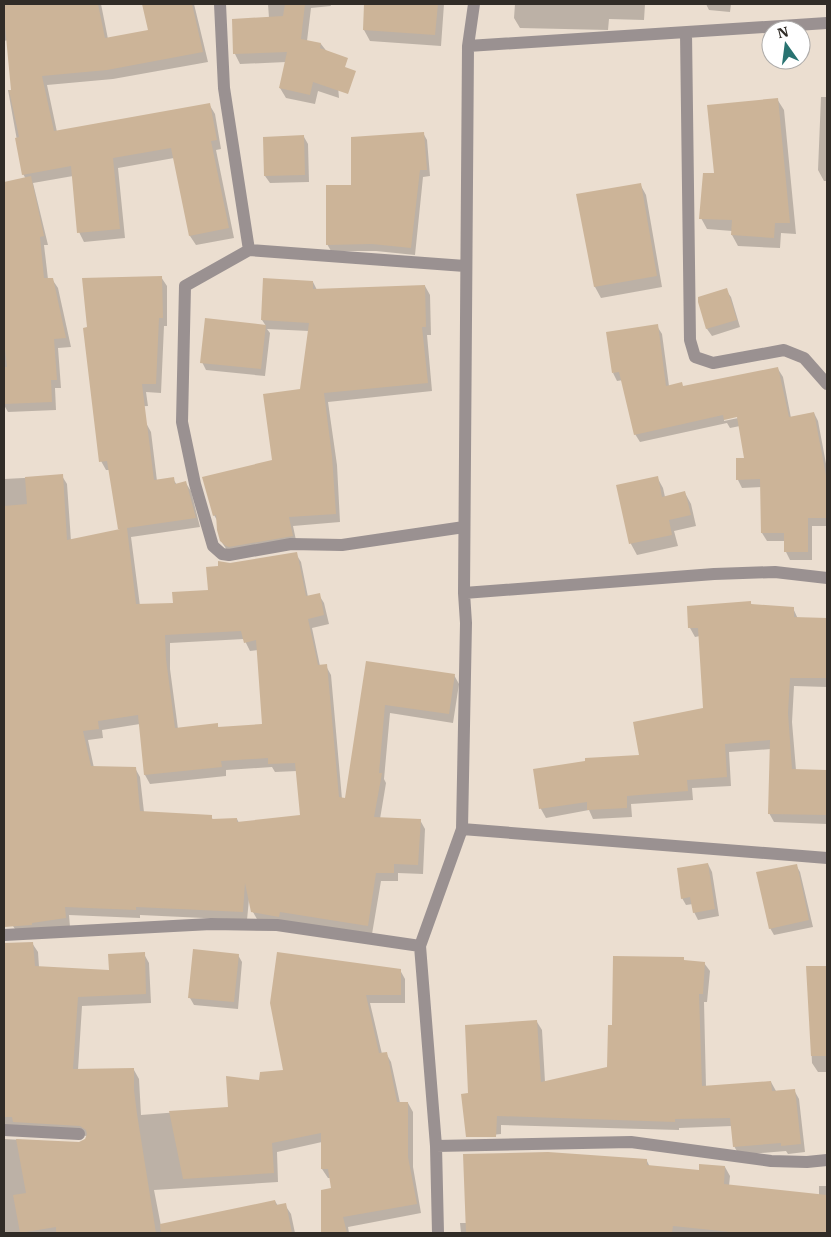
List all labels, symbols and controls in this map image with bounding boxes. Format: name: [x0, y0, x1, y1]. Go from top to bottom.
north arrow: [761, 20, 811, 70]
text: N: [775, 22, 790, 42]

